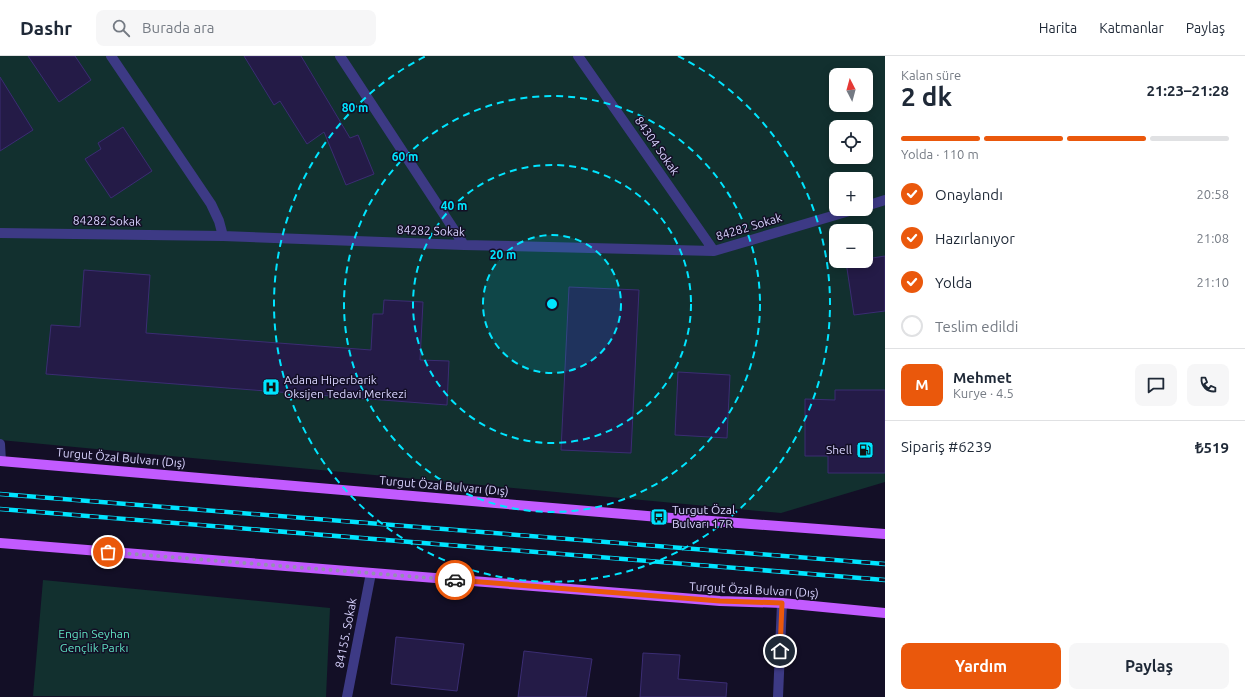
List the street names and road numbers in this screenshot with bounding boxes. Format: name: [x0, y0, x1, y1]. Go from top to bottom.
street label: 84304 Sokak: [633, 114, 682, 177]
street label: 84282 Sokak: [714, 210, 783, 243]
street label: 84282 Sokak: [73, 213, 141, 228]
street label: 84282 Sokak: [397, 223, 465, 238]
street label: Turgut Özal Bulvarı (Dış): [56, 445, 186, 471]
street label: Turgut Özal Bulvarı (Dış): [379, 473, 509, 499]
street label: Turgut Özal Bulvarı (Dış): [689, 580, 819, 600]
street label: 84155. Sokak: [332, 597, 359, 669]

